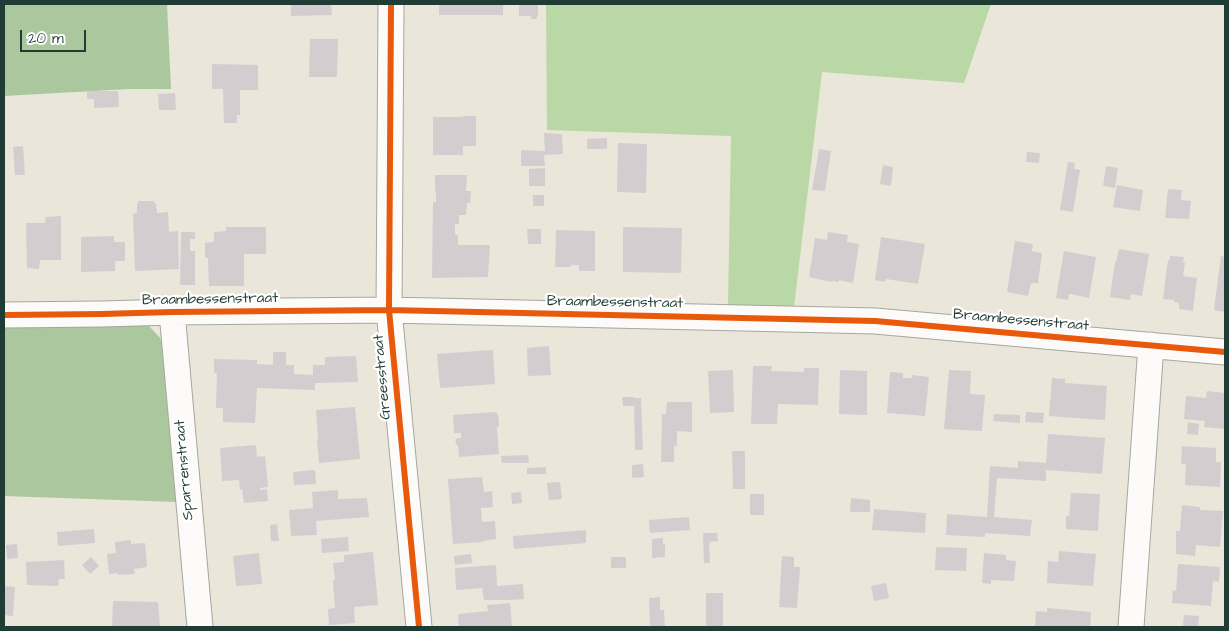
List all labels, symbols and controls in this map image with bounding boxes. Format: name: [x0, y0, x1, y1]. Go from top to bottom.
scale bar: [22, 20, 89, 52]
text: 20 m: [28, 28, 64, 49]
street label: Braambessenstraat: [142, 290, 278, 310]
street label: Braambessenstraat: [547, 293, 683, 313]
street label: Braambessenstraat: [952, 306, 1090, 336]
street label: Greesstraat: [370, 334, 396, 420]
street label: Sparrenstraat: [172, 419, 198, 521]

